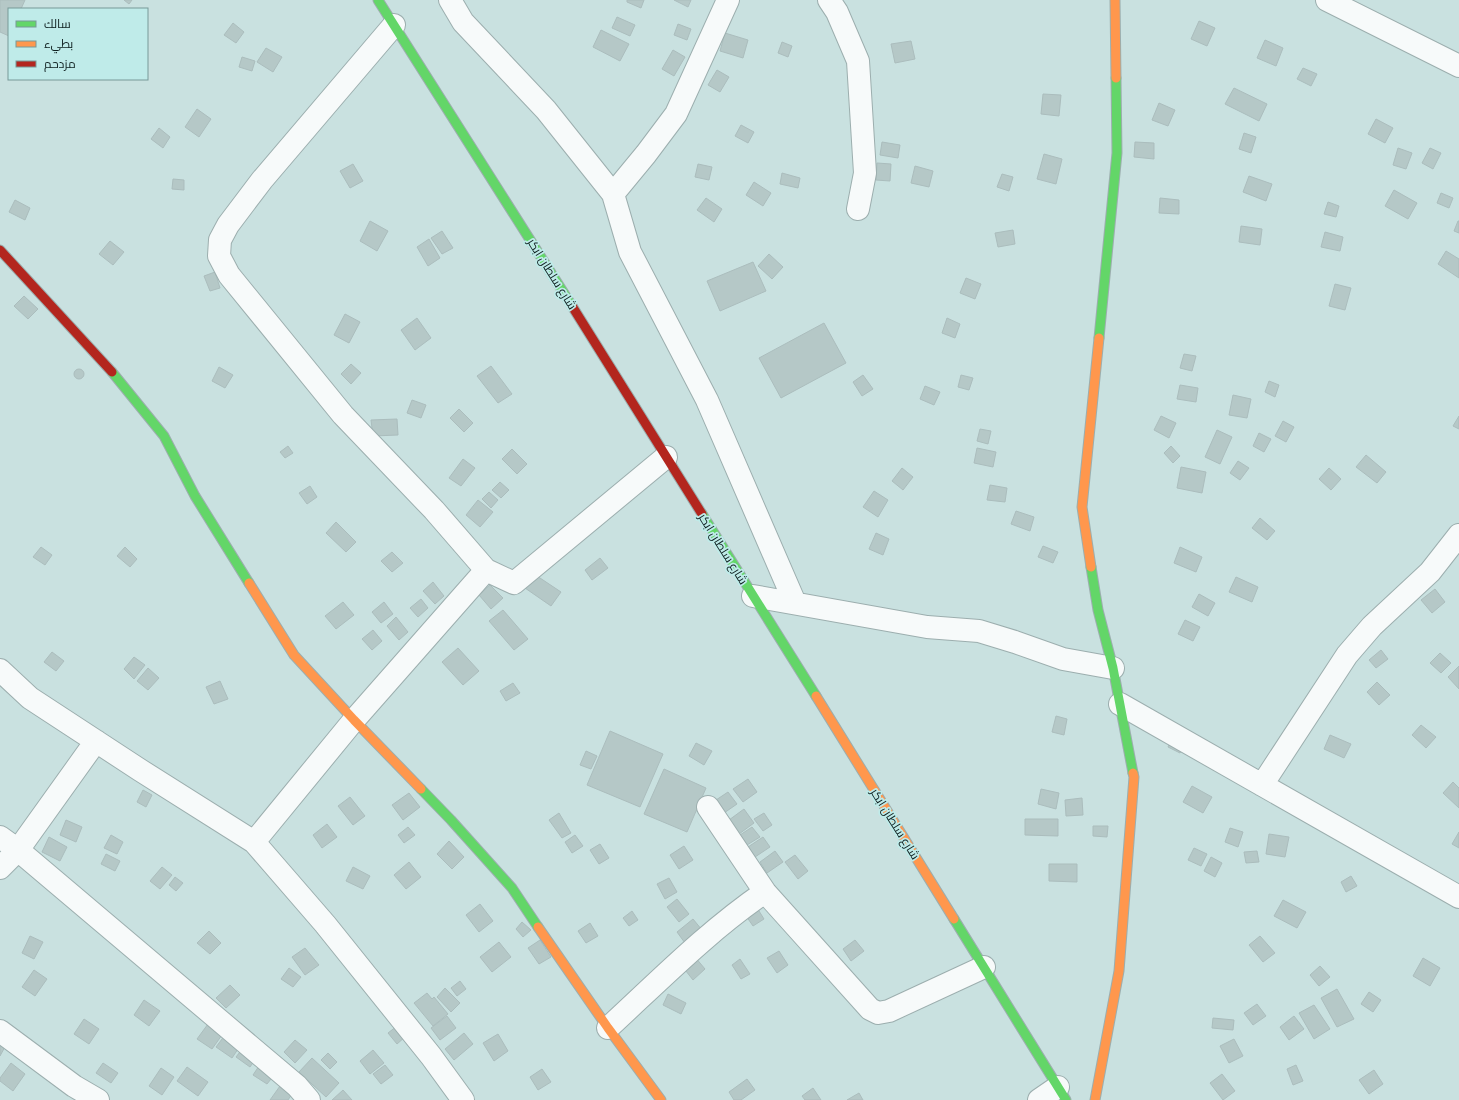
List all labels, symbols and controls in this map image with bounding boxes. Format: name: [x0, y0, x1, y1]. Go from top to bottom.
legend: [8, 8, 148, 80]
text: سالك: [44, 17, 71, 30]
text: بطيء: [44, 37, 73, 54]
text: مزدحم: [44, 57, 76, 72]
street label: شارع سلطان ابكر: [523, 235, 579, 313]
street label: شارع سلطان ابكر: [694, 510, 750, 588]
street label: شارع سلطان ابكر: [866, 785, 922, 863]

